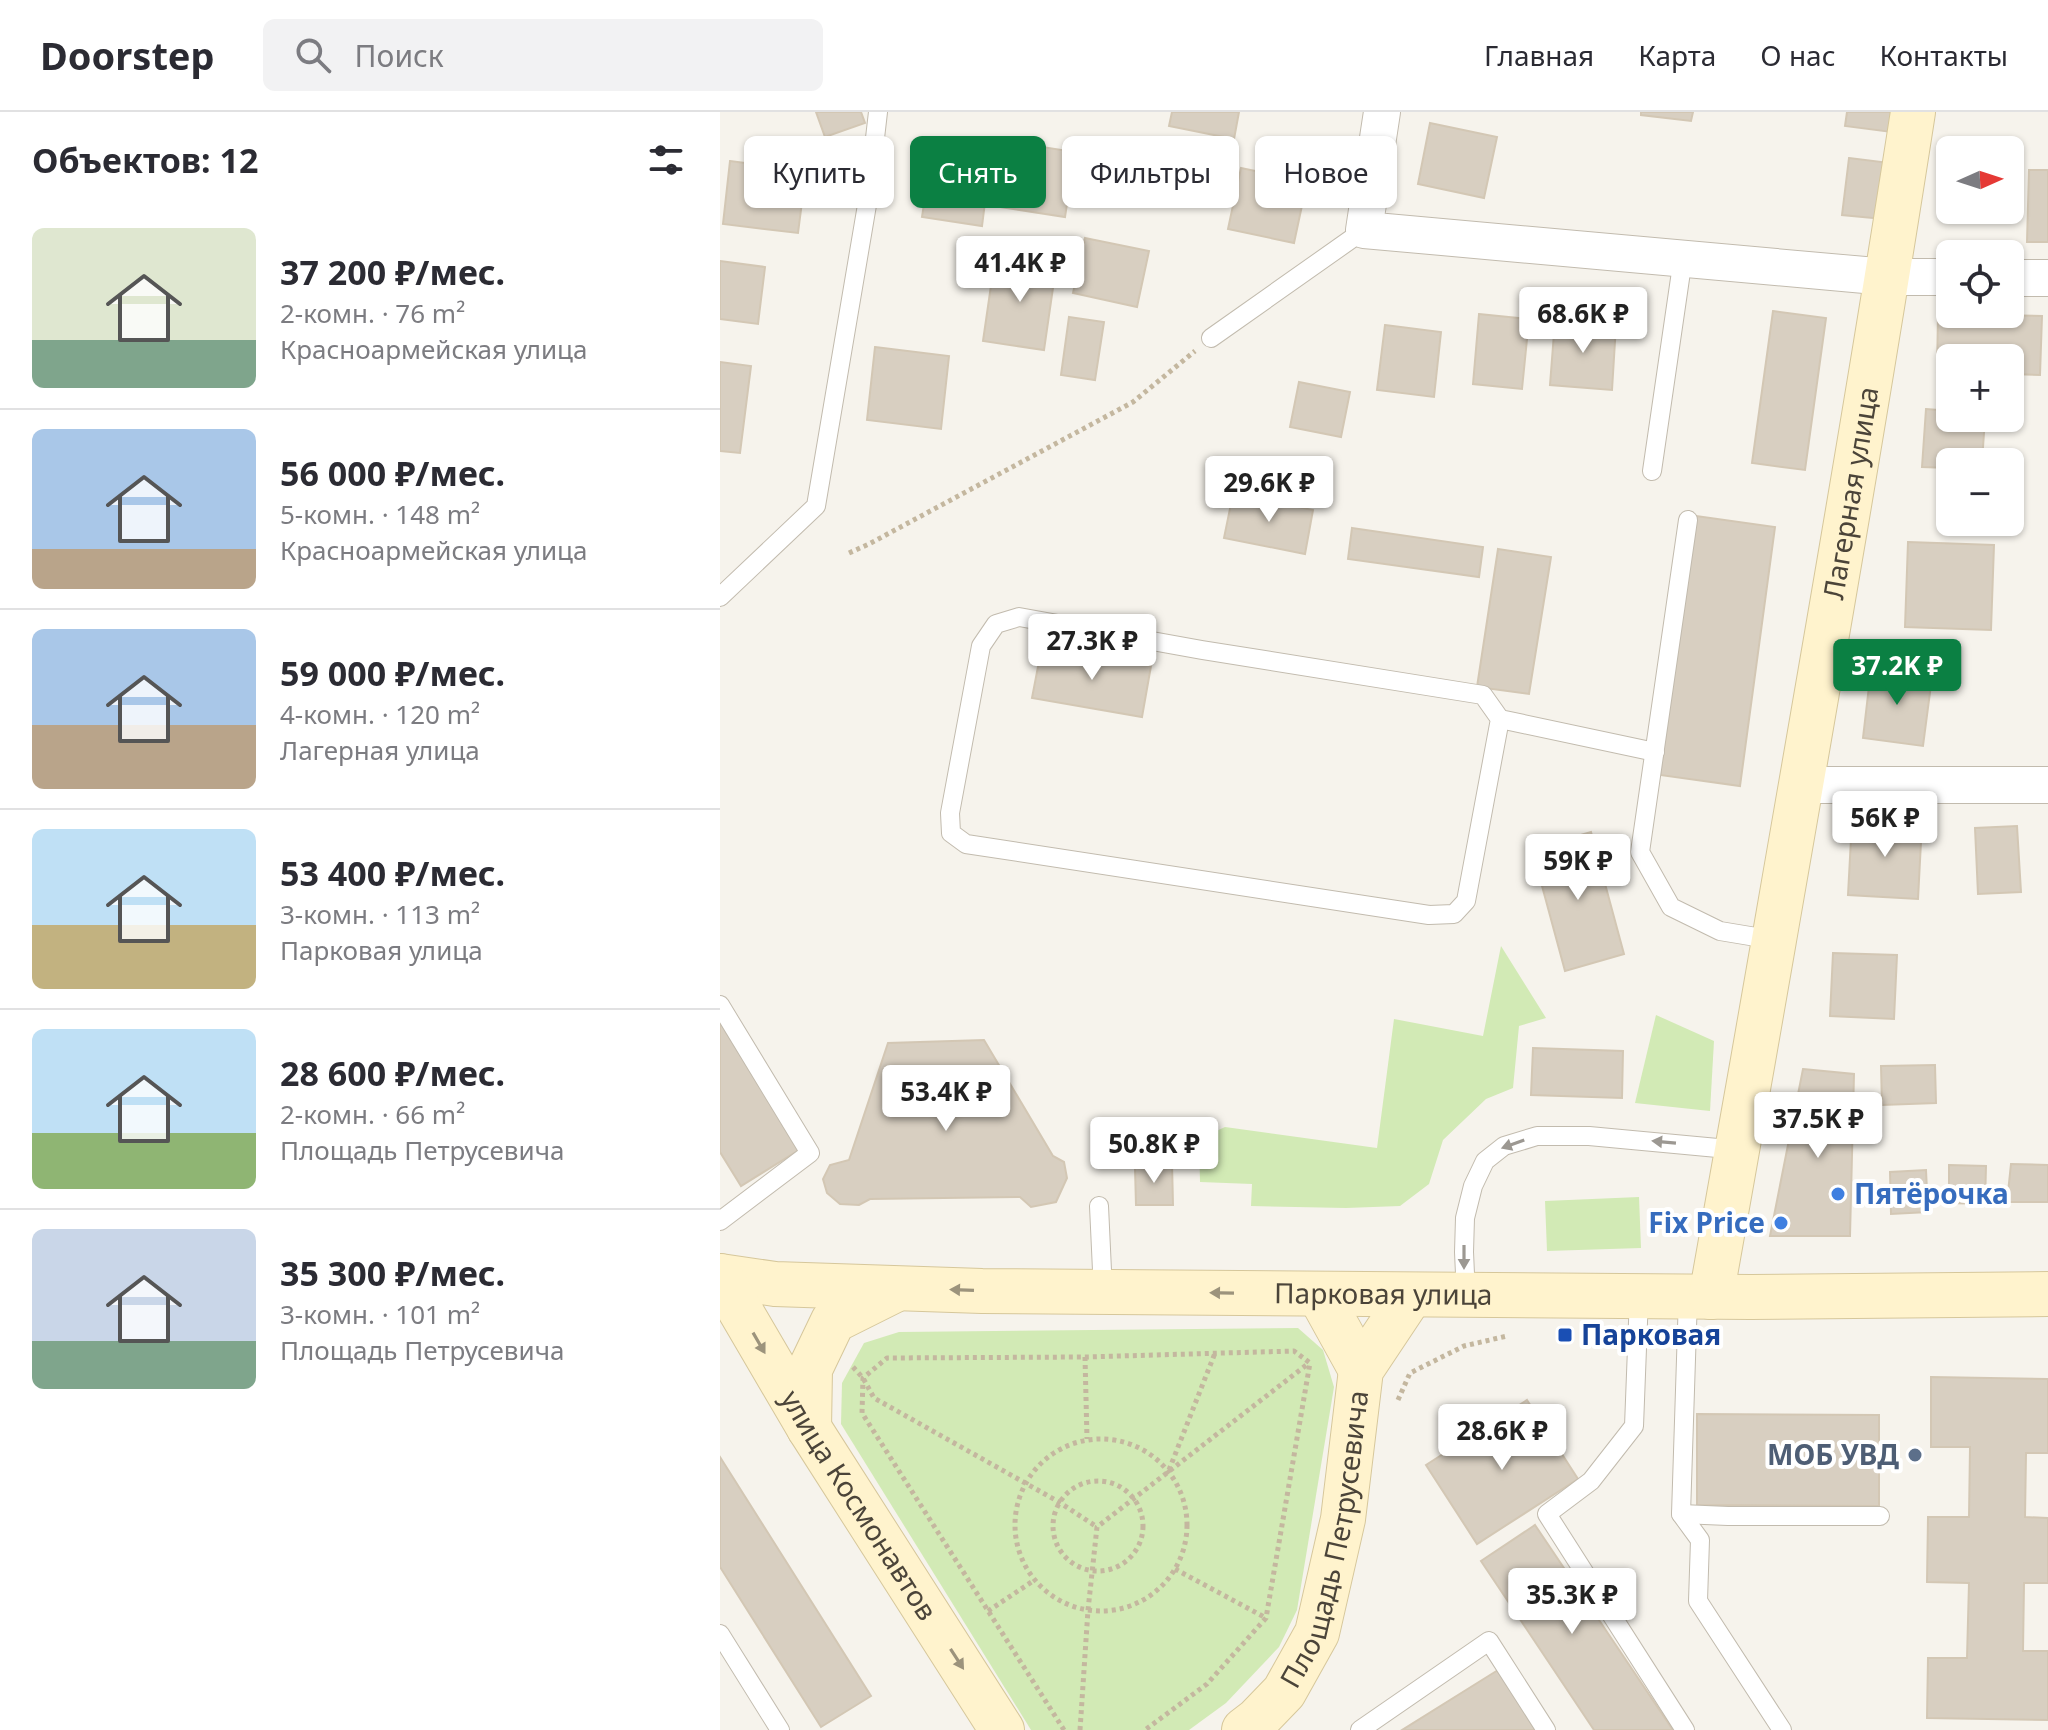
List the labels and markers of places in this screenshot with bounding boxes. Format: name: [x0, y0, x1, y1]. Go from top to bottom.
pin: 41.4K ₽: [946, 236, 1094, 304]
pin: 68.6K ₽: [1509, 287, 1657, 355]
pin: 29.6K ₽: [1195, 456, 1343, 524]
pin: 27.3K ₽: [1018, 614, 1166, 682]
pin: 37.2K ₽: [1823, 639, 1971, 707]
pin: 56K ₽: [1829, 791, 1941, 859]
pin: 59K ₽: [1522, 834, 1634, 902]
pin: 53.4K ₽: [872, 1065, 1020, 1133]
pin: 37.5K ₽: [1744, 1092, 1892, 1160]
pin: 50.8K ₽: [1080, 1117, 1228, 1185]
place label: Пятёрочка: [1854, 1174, 2009, 1212]
marker: Пятёрочка: [1829, 1185, 1847, 1203]
place label: Fix Price: [1648, 1203, 1765, 1241]
marker: Fix Price: [1772, 1214, 1790, 1232]
place label: Парковая: [1581, 1315, 1721, 1353]
marker: Парковая: [1556, 1326, 1574, 1344]
pin: 28.6K ₽: [1428, 1404, 1576, 1472]
place label: МОБ УВД: [1767, 1435, 1899, 1473]
marker: МОБ УВД: [1906, 1446, 1924, 1464]
pin: 35.3K ₽: [1498, 1568, 1646, 1636]

